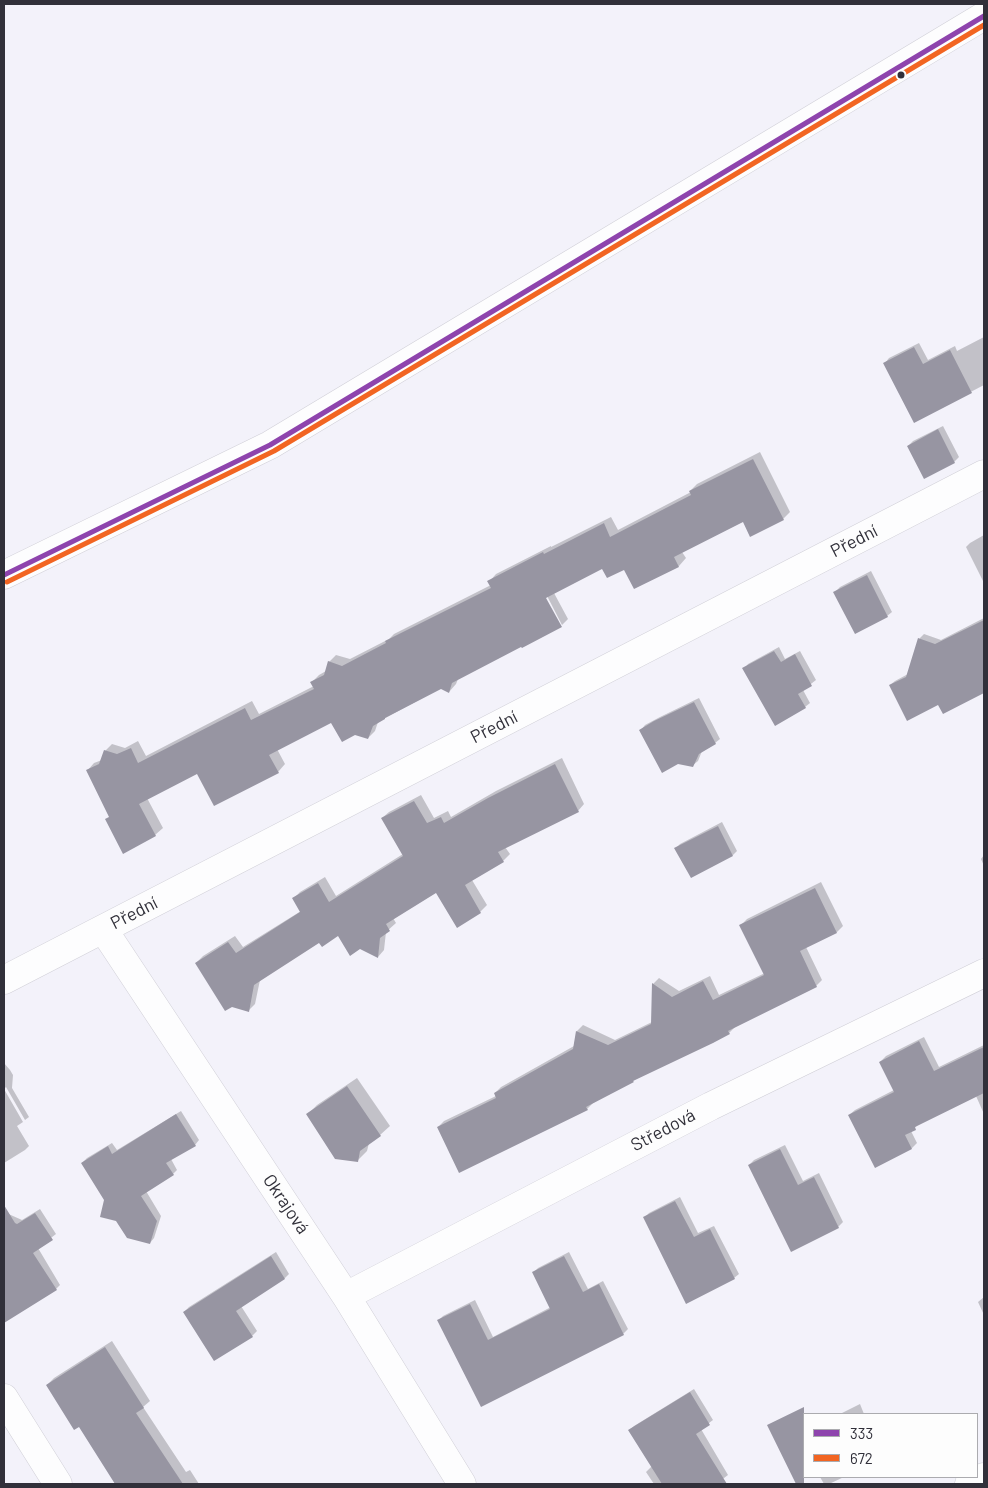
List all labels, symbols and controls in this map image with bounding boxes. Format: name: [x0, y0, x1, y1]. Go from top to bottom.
unlabelled marker: [896, 70, 906, 80]
street label: Přední: [827, 520, 881, 562]
street label: Přední: [467, 706, 521, 748]
street label: Přední: [107, 892, 161, 934]
street label: Středová: [627, 1104, 699, 1156]
street label: Okrajová: [258, 1170, 314, 1238]
legend: [803, 1413, 978, 1478]
text: 333: [850, 1424, 873, 1442]
text: 672: [850, 1449, 873, 1467]

